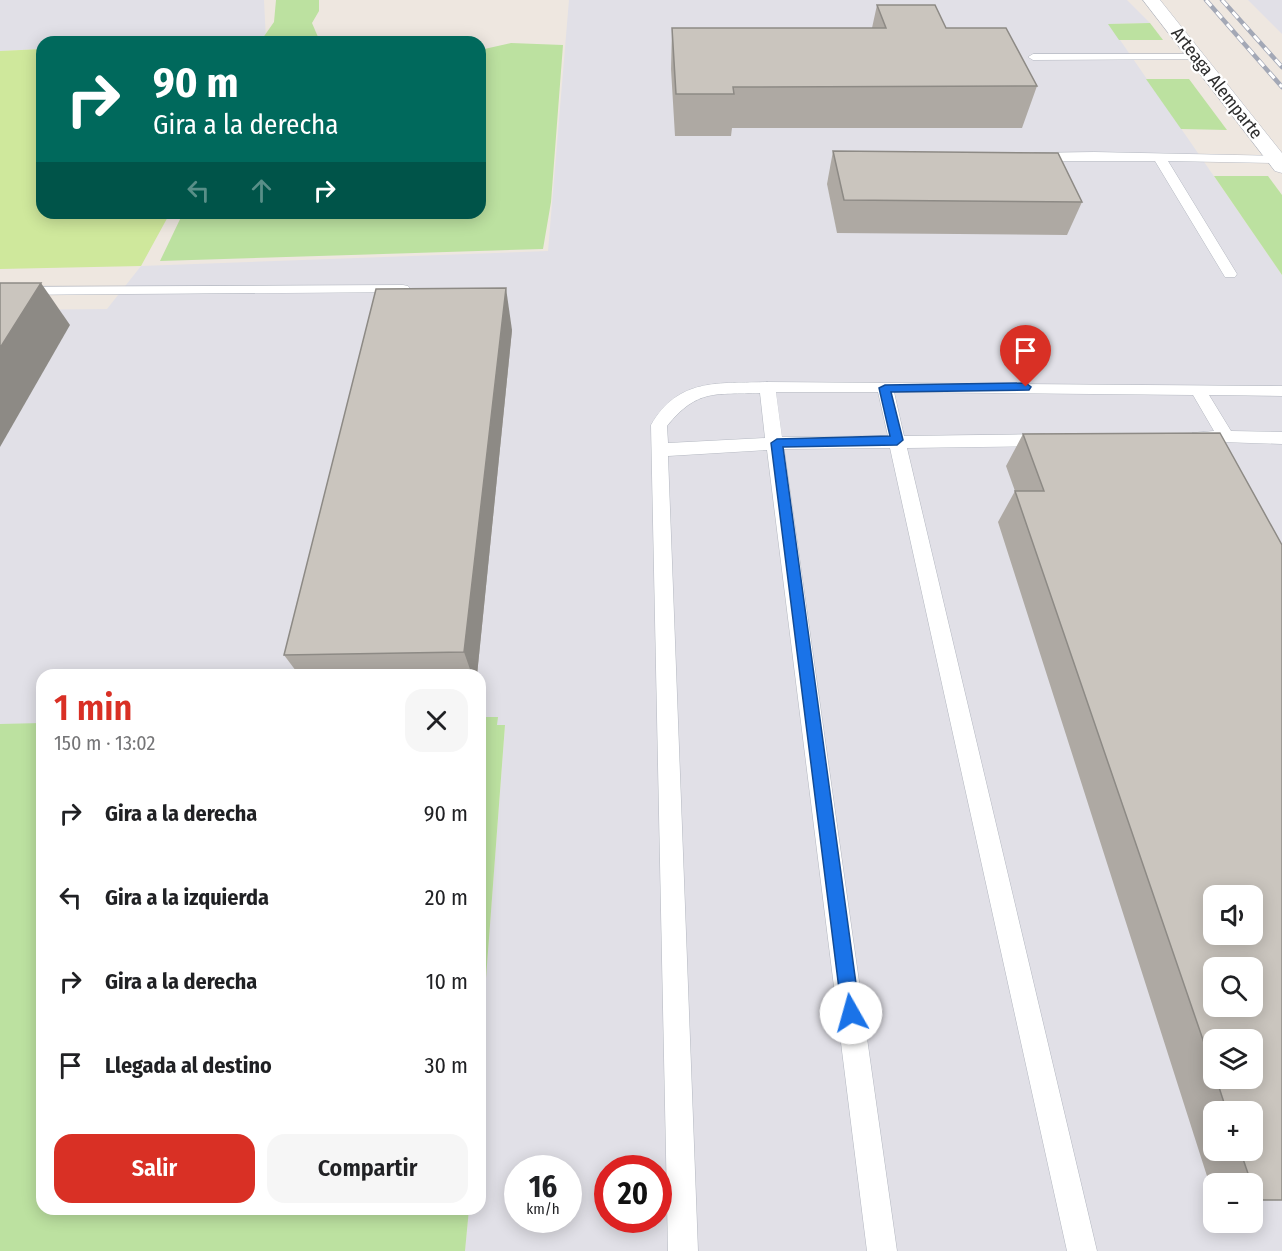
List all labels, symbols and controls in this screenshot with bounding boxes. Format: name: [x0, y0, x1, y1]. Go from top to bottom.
street label: Arteaga Alemparte: [1167, 23, 1268, 143]
text: 90 m: [153, 58, 238, 108]
icon: right: [54, 60, 132, 138]
text: Gira a la derecha: [153, 109, 338, 141]
icon: left: [182, 174, 215, 207]
icon: ahead: [245, 174, 278, 207]
icon: right: [308, 174, 341, 207]
pin: [1000, 325, 1051, 387]
icon: arrive: [1009, 334, 1042, 367]
text: 1 min: [54, 686, 132, 730]
button: close: [405, 689, 468, 752]
text: 150 m · 13:02: [54, 731, 155, 755]
icon: right: [54, 797, 87, 830]
text: Gira a la derecha: [105, 800, 257, 827]
text: 90 m: [424, 800, 468, 827]
icon: left: [54, 881, 87, 914]
text: Gira a la izquierda: [105, 884, 269, 911]
text: 20 m: [425, 884, 468, 911]
map controls: [1203, 885, 1263, 1233]
button: sound: [1203, 885, 1263, 945]
button: search: [1203, 957, 1263, 1017]
icon: right: [54, 965, 87, 998]
text: Gira a la derecha: [105, 968, 257, 995]
text: 10 m: [426, 968, 468, 995]
position arrow: [819, 981, 883, 1045]
button: layers: [1203, 1029, 1263, 1089]
icon: arrive: [54, 1049, 87, 1082]
text: Llegada al destino: [105, 1052, 272, 1079]
text: 30 m: [425, 1052, 468, 1079]
button: +: [1203, 1101, 1263, 1161]
button: Salir: [54, 1134, 255, 1203]
button: Compartir: [267, 1134, 468, 1203]
speed limit sign: 20: [594, 1155, 672, 1233]
text: 16: [529, 1169, 557, 1205]
button: −: [1203, 1173, 1263, 1233]
text: km/h: [526, 1200, 560, 1218]

